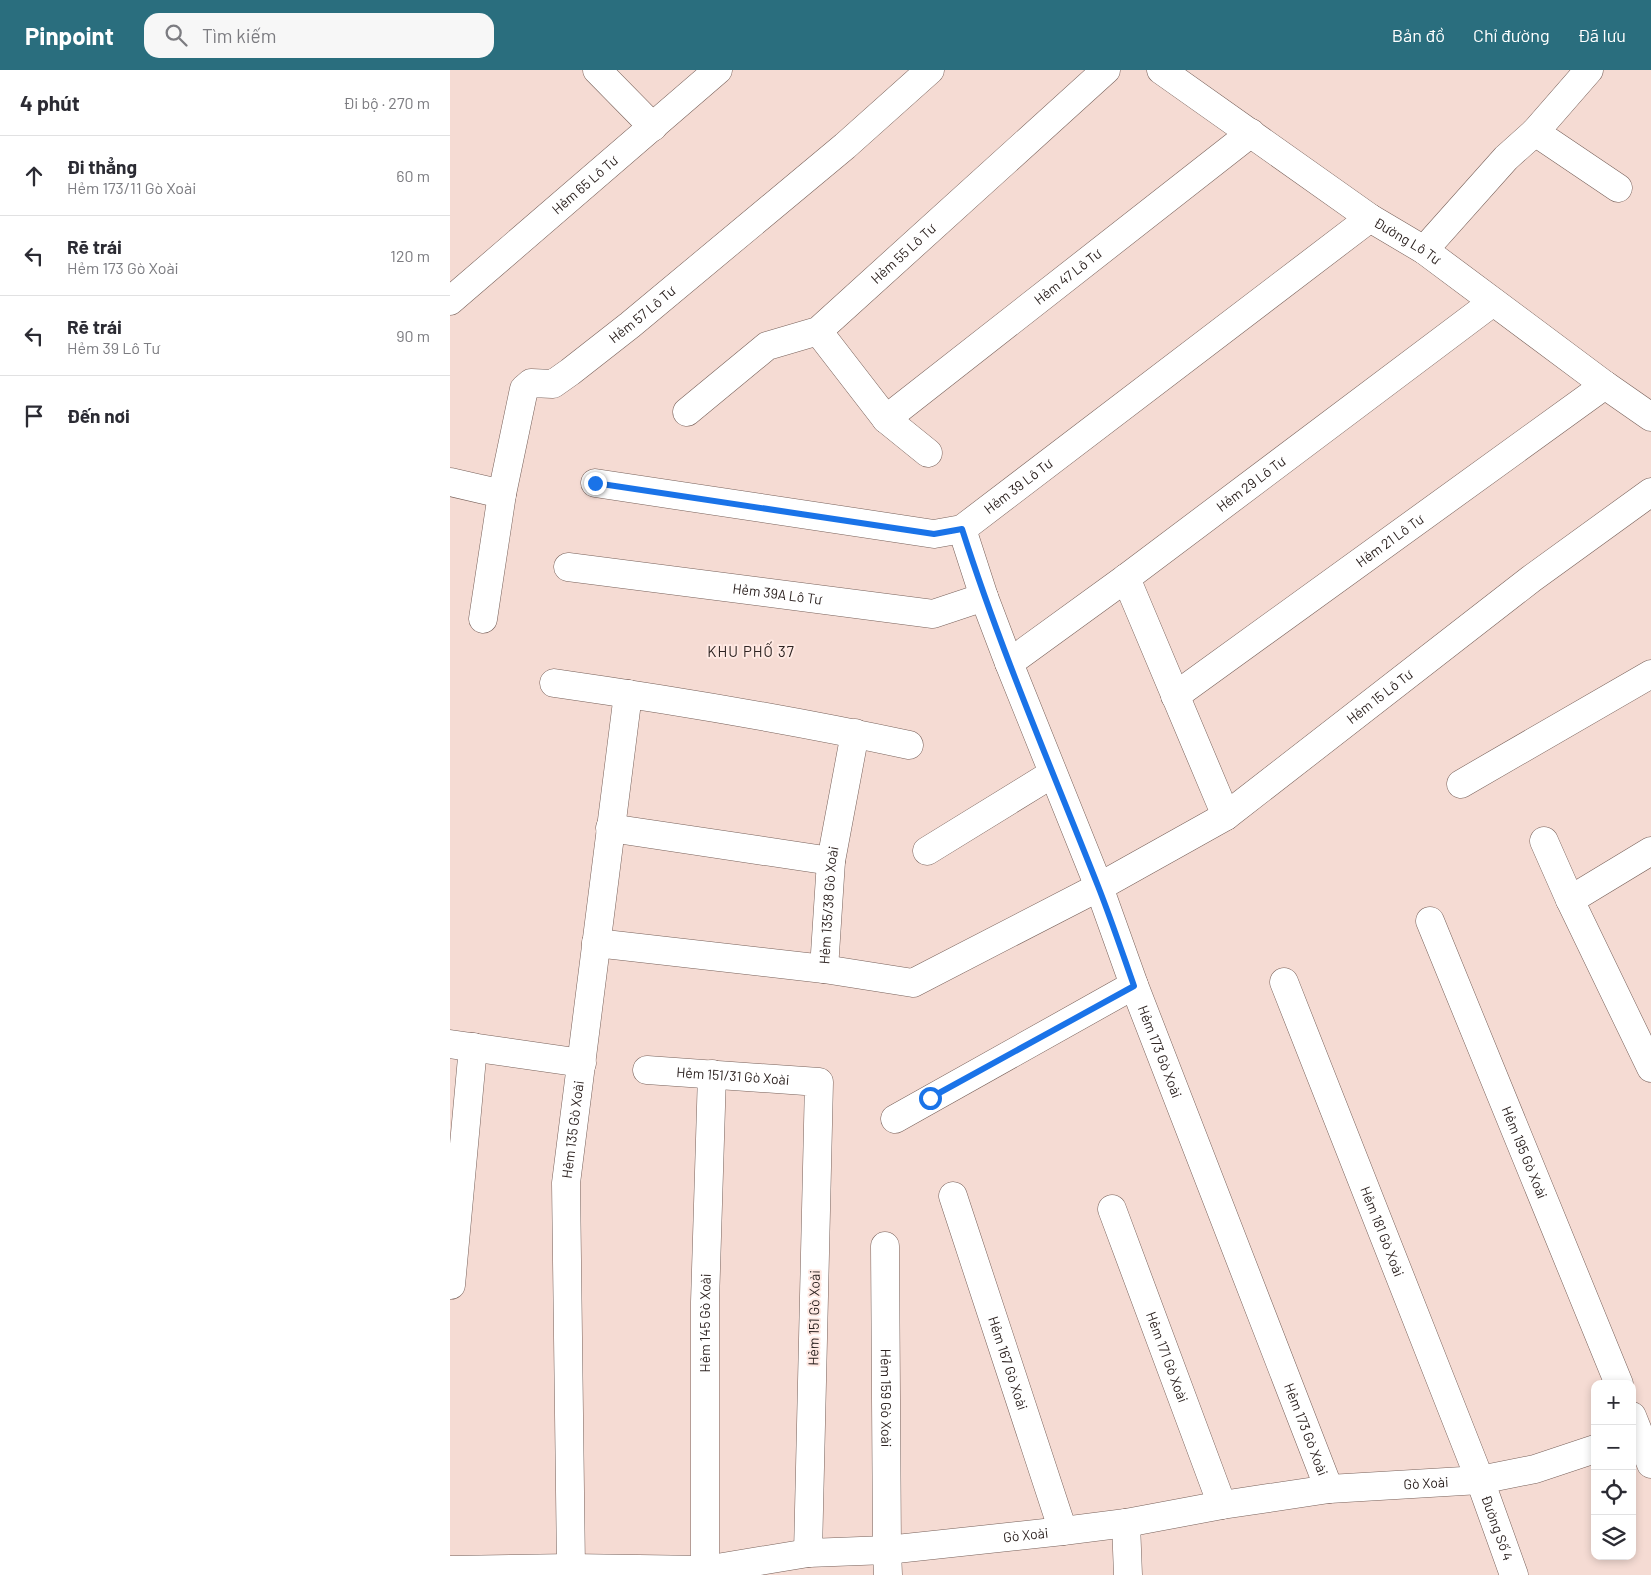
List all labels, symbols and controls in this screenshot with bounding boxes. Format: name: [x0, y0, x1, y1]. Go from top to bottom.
search box: [144, 13, 494, 58]
text: Pinpoint: [25, 21, 114, 50]
icon: search: [162, 21, 190, 49]
text: Tìm kiếm: [202, 24, 276, 47]
text: Bản đồ: [1392, 24, 1445, 46]
text: Chỉ đường: [1473, 24, 1550, 46]
text: Đã lưu: [1578, 24, 1626, 46]
text: 4 phút: [20, 90, 80, 115]
text: Đi bộ · 270 m: [343, 93, 430, 112]
street label: Hẻm 65 Lô Tư: [548, 151, 621, 217]
text: Đi thẳng: [67, 155, 137, 178]
icon: ahead: [20, 162, 48, 190]
text: 60 m: [396, 166, 430, 185]
text: Hẻm 173/11 Gò Xoài: [67, 178, 196, 197]
street label: Đường Lô Tư: [1371, 213, 1445, 268]
street label: Hẻm 55 Lô Tư: [867, 219, 939, 287]
text: Rẽ trái: [67, 235, 122, 258]
icon: left: [20, 242, 48, 270]
street label: Hẻm 47 Lô Tư: [1030, 244, 1105, 308]
text: 120 m: [390, 246, 430, 265]
text: Hẻm 173 Gò Xoài: [67, 258, 179, 277]
street label: Hẻm 57 Lô Tư: [605, 282, 679, 346]
text: Rẽ trái: [67, 315, 122, 338]
icon: left: [20, 322, 48, 350]
text: 90 m: [396, 326, 430, 345]
text: Hẻm 39 Lô Tư: [67, 338, 160, 357]
icon: arrive: [20, 402, 48, 430]
text: Đến nơi: [67, 404, 130, 427]
street label: Hẻm 29 Lô Tư: [1213, 452, 1289, 515]
street label: Hẻm 39 Lô Tư: [980, 454, 1056, 517]
route end: [584, 472, 607, 495]
street label: Hẻm 21 Lô Tư: [1352, 510, 1427, 570]
street label: Hẻm 39A Lô Tư: [732, 579, 824, 608]
district label: KHU PHỐ 37: [707, 641, 795, 660]
street label: Hẻm 15 Lô Tư: [1343, 665, 1416, 727]
street label: Hẻm 135/38 Gò Xoài: [815, 845, 842, 965]
street label: Hẻm 173 Gò Xoài: [1135, 1003, 1186, 1100]
street label: Hẻm 151/31 Gò Xoài: [676, 1063, 790, 1088]
street label: Hẻm 135 Gò Xoài: [558, 1080, 587, 1179]
route start: [919, 1087, 942, 1110]
street label: Hẻm 195 Gò Xoài: [1498, 1103, 1551, 1201]
street label: Hẻm 181 Gò Xoài: [1357, 1184, 1408, 1279]
street label: Hẻm 151 Gò Xoài: [804, 1270, 823, 1366]
street label: Hẻm 145 Gò Xoài: [696, 1273, 714, 1372]
street label: Hẻm 171 Gò Xoài: [1143, 1309, 1192, 1405]
street label: Hẻm 167 Gò Xoài: [985, 1314, 1032, 1412]
street label: Hẻm 159 Gò Xoài: [878, 1349, 895, 1447]
map controls: [1591, 1380, 1636, 1560]
button: +: [1591, 1380, 1636, 1425]
street label: Hẻm 173 Gò Xoài: [1281, 1381, 1332, 1478]
button: −: [1591, 1425, 1636, 1470]
button: locate: [1591, 1470, 1636, 1515]
street label: Gò Xoài: [1403, 1473, 1449, 1493]
street label: Đường Số 4: [1478, 1493, 1517, 1563]
button: layers: [1591, 1515, 1636, 1560]
street label: Gò Xoài: [1002, 1524, 1049, 1545]

